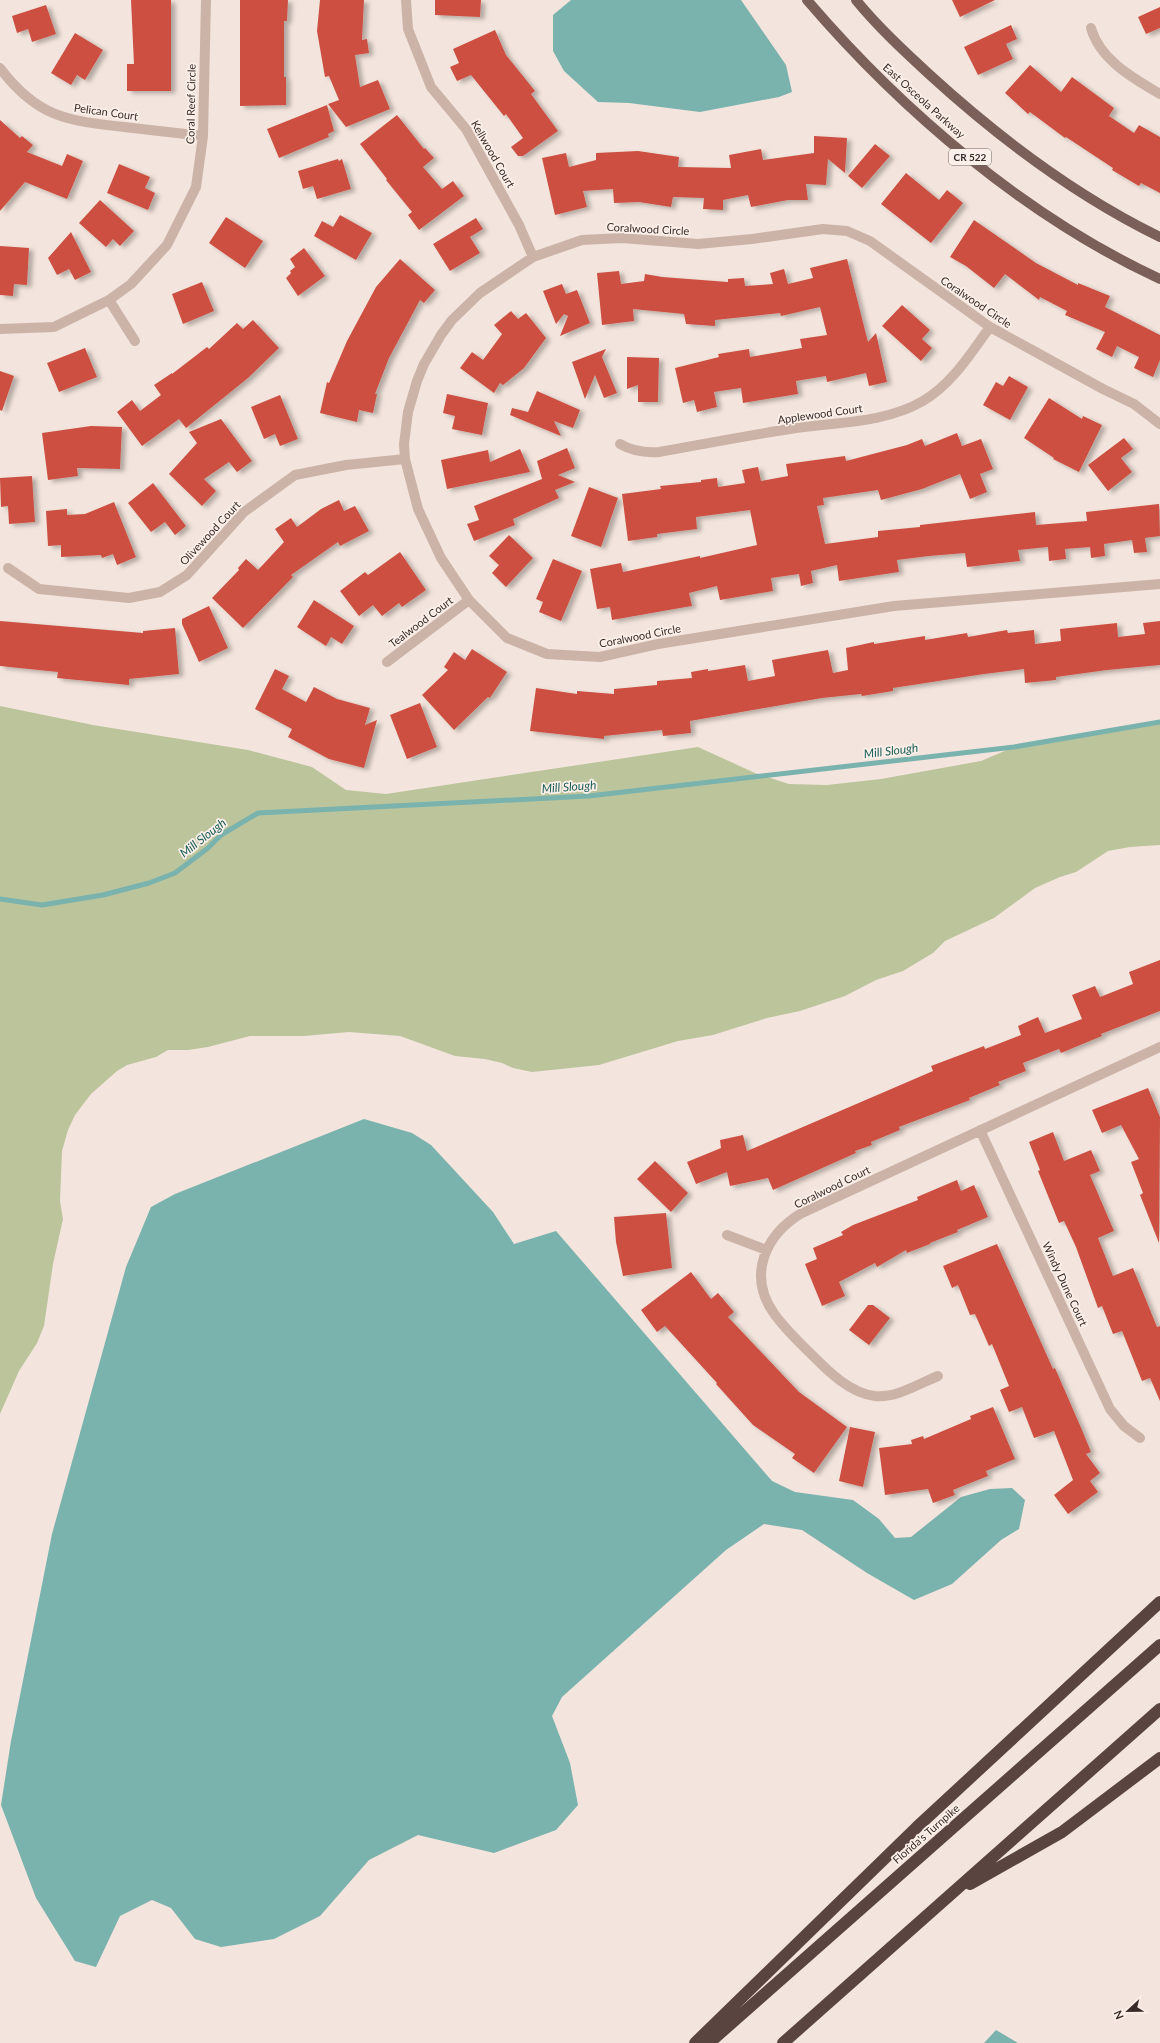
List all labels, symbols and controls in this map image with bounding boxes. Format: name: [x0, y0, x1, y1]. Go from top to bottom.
street label: East Osceola Parkway: [881, 60, 968, 141]
street label: Coral Reef Circle: [183, 64, 198, 144]
street label: Pelican Court: [73, 101, 139, 122]
street label: Kellwood Court: [469, 118, 518, 190]
road number: CR 522: [949, 149, 991, 165]
street label: Coralwood Circle: [606, 220, 690, 237]
street label: Coralwood Circle: [938, 273, 1014, 330]
street label: Applewood Court: [777, 401, 863, 426]
street label: Olivewood Court: [177, 498, 243, 567]
street label: Tealwood Court: [386, 593, 455, 650]
street label: Coralwood Circle: [598, 621, 682, 650]
water label: Mill Slough: [863, 740, 919, 761]
water label: Mill Slough: [541, 777, 597, 796]
water label: Mill Slough: [177, 815, 229, 860]
street label: Coralwood Court: [792, 1162, 872, 1211]
street label: Windy Dune Court: [1040, 1240, 1091, 1328]
street label: Florida's Turnpike: [890, 1801, 962, 1866]
north arrow: [1108, 1991, 1148, 2031]
text: N: [1111, 2009, 1126, 2021]

